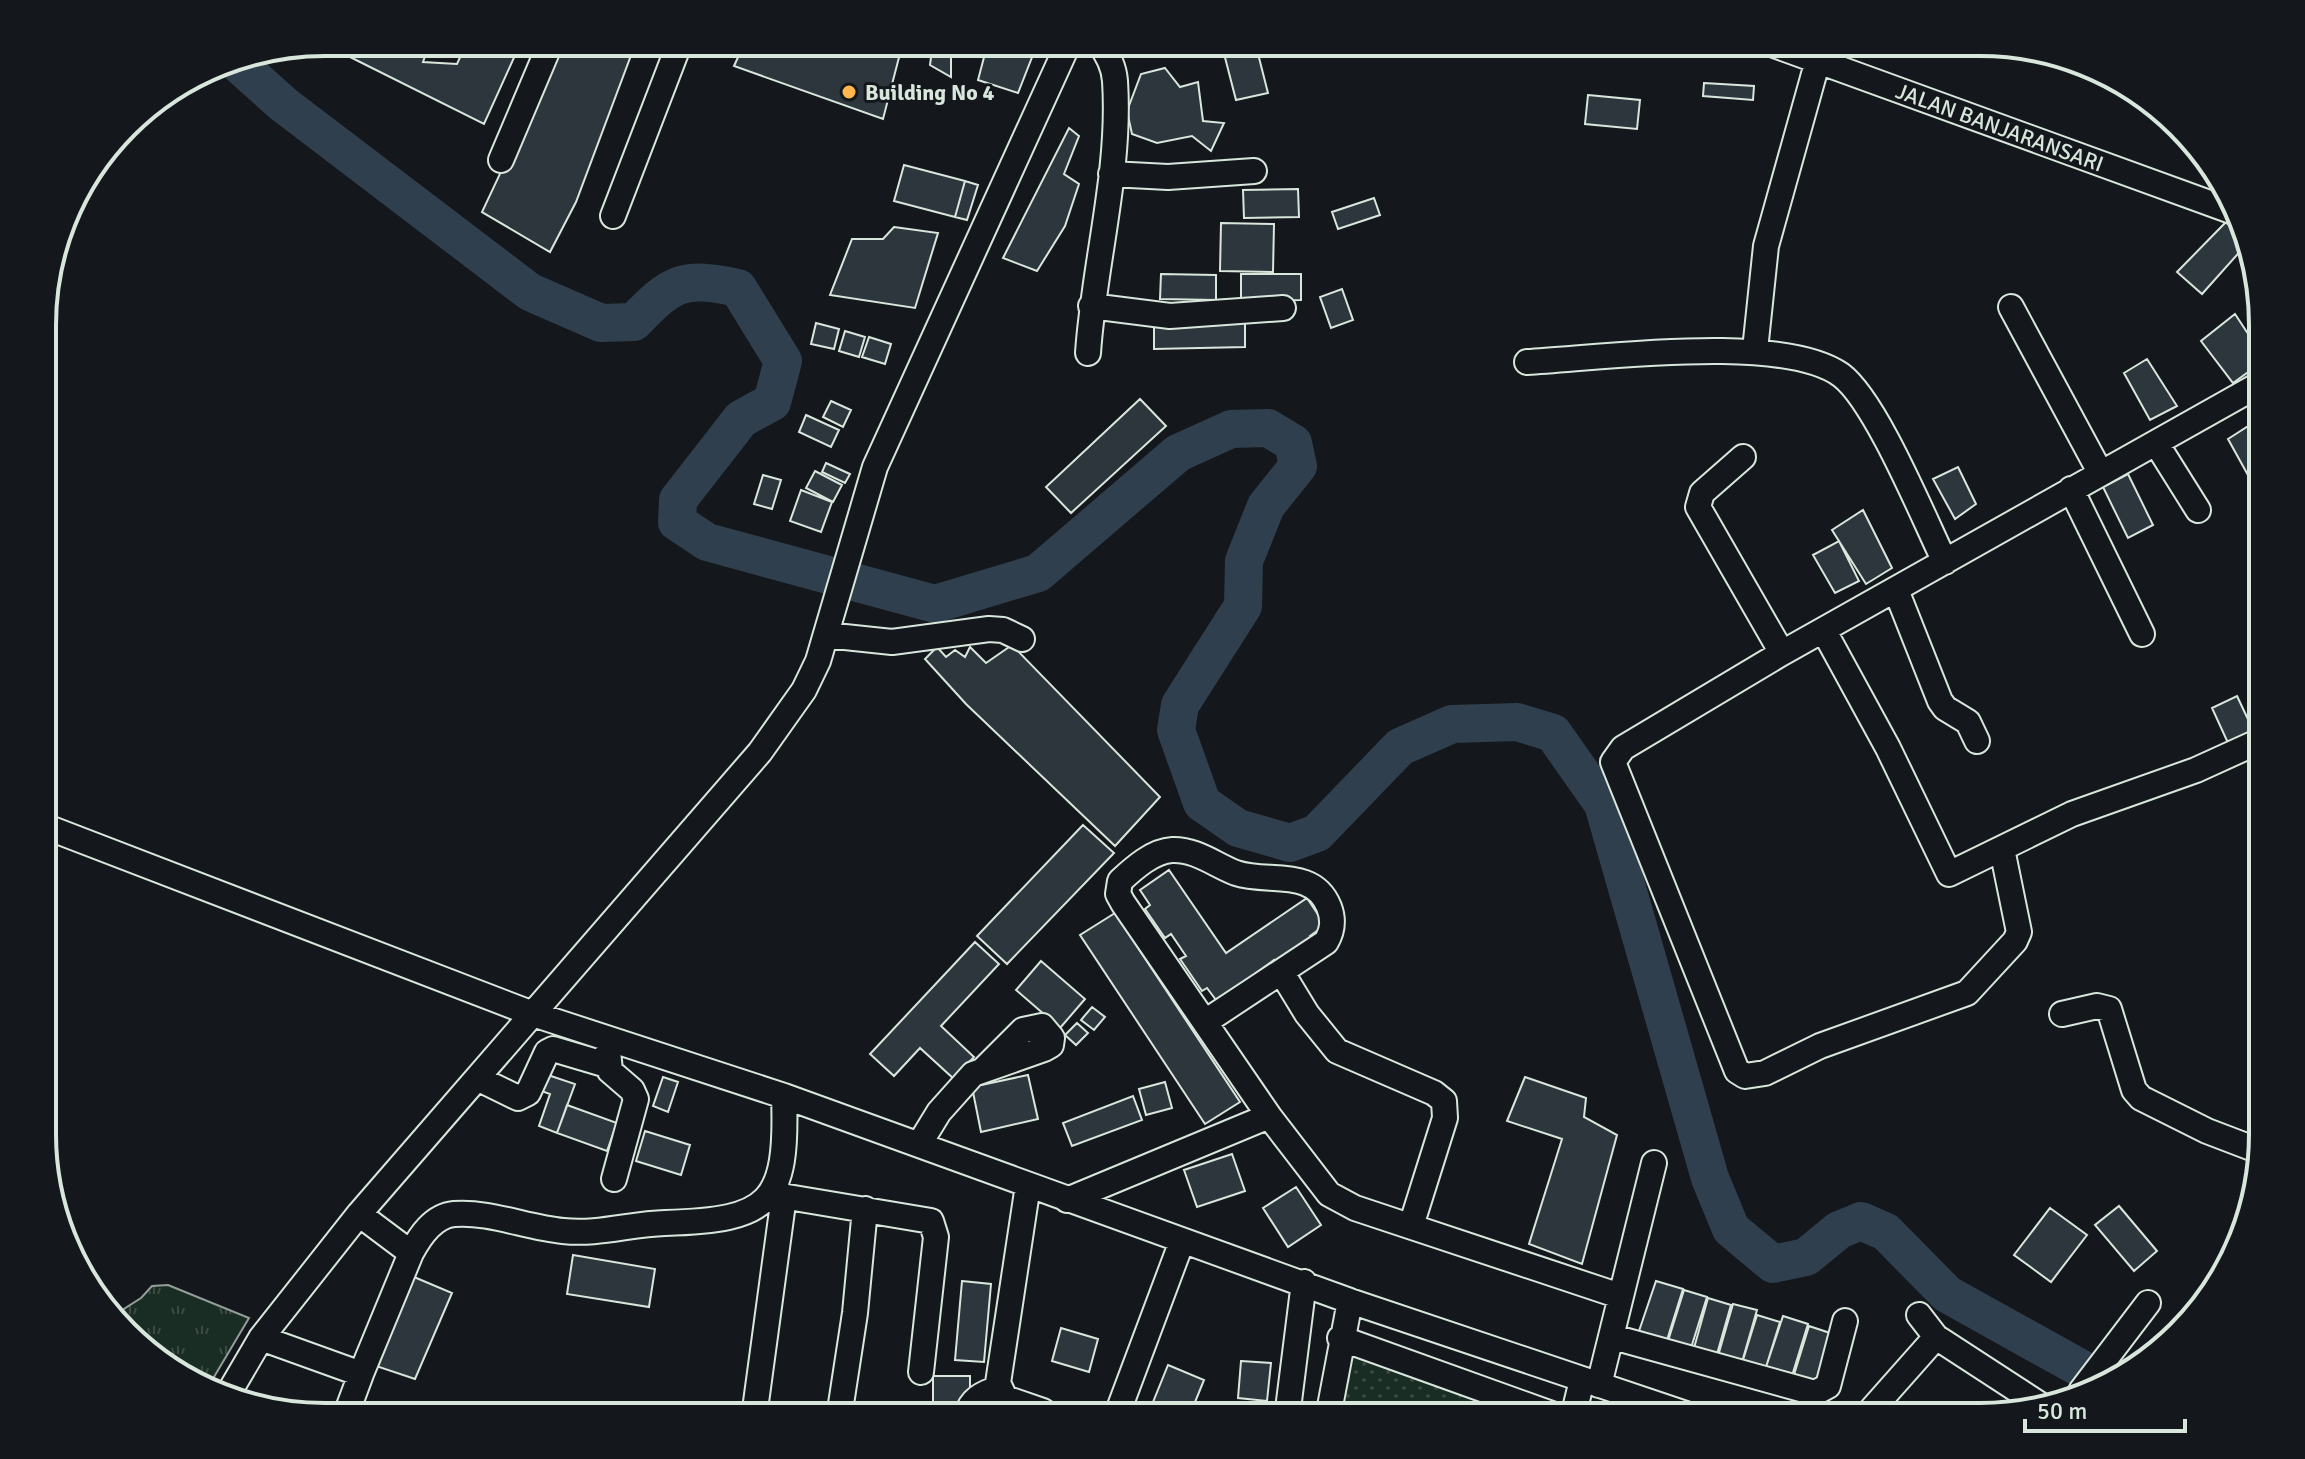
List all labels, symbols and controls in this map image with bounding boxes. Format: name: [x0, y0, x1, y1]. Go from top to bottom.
street label: JALAN BANJARANSARI: [1892, 77, 2107, 178]
place label: Building No 4: [865, 79, 995, 106]
marker: Building No 4: [840, 83, 858, 101]
scale bar: [2025, 1383, 2185, 1433]
text: 50 m: [2037, 1396, 2087, 1426]

